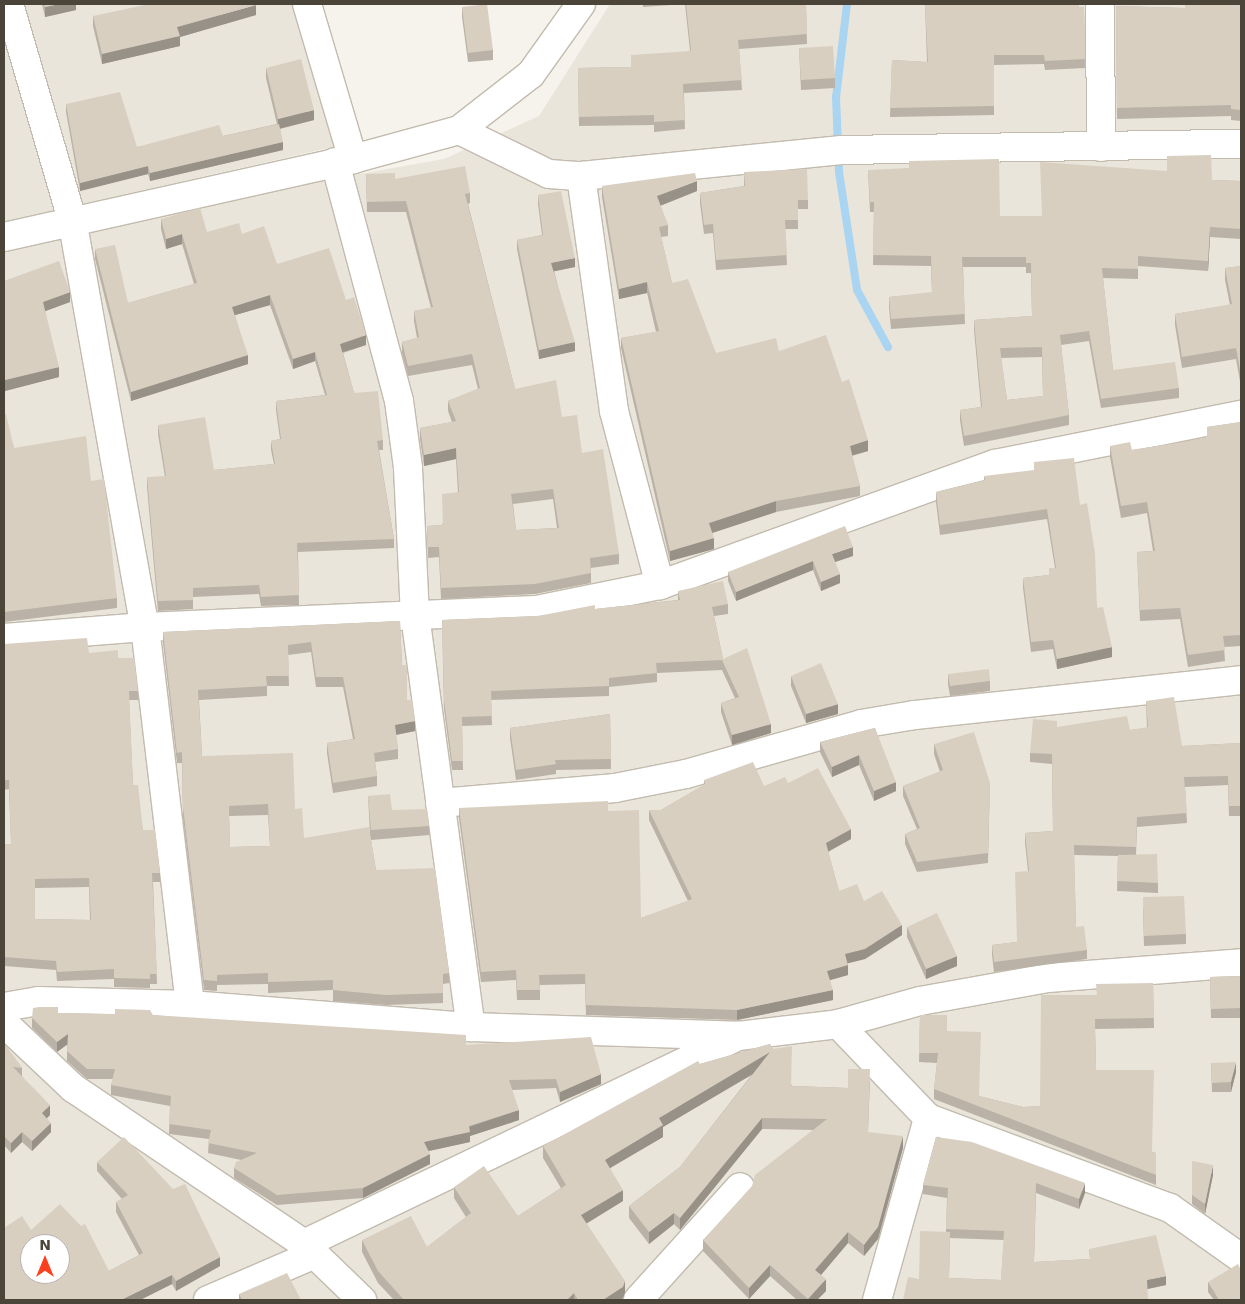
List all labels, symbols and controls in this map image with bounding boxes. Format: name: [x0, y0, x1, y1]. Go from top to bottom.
north arrow: [20, 1234, 70, 1284]
text: N: [39, 1237, 51, 1253]

